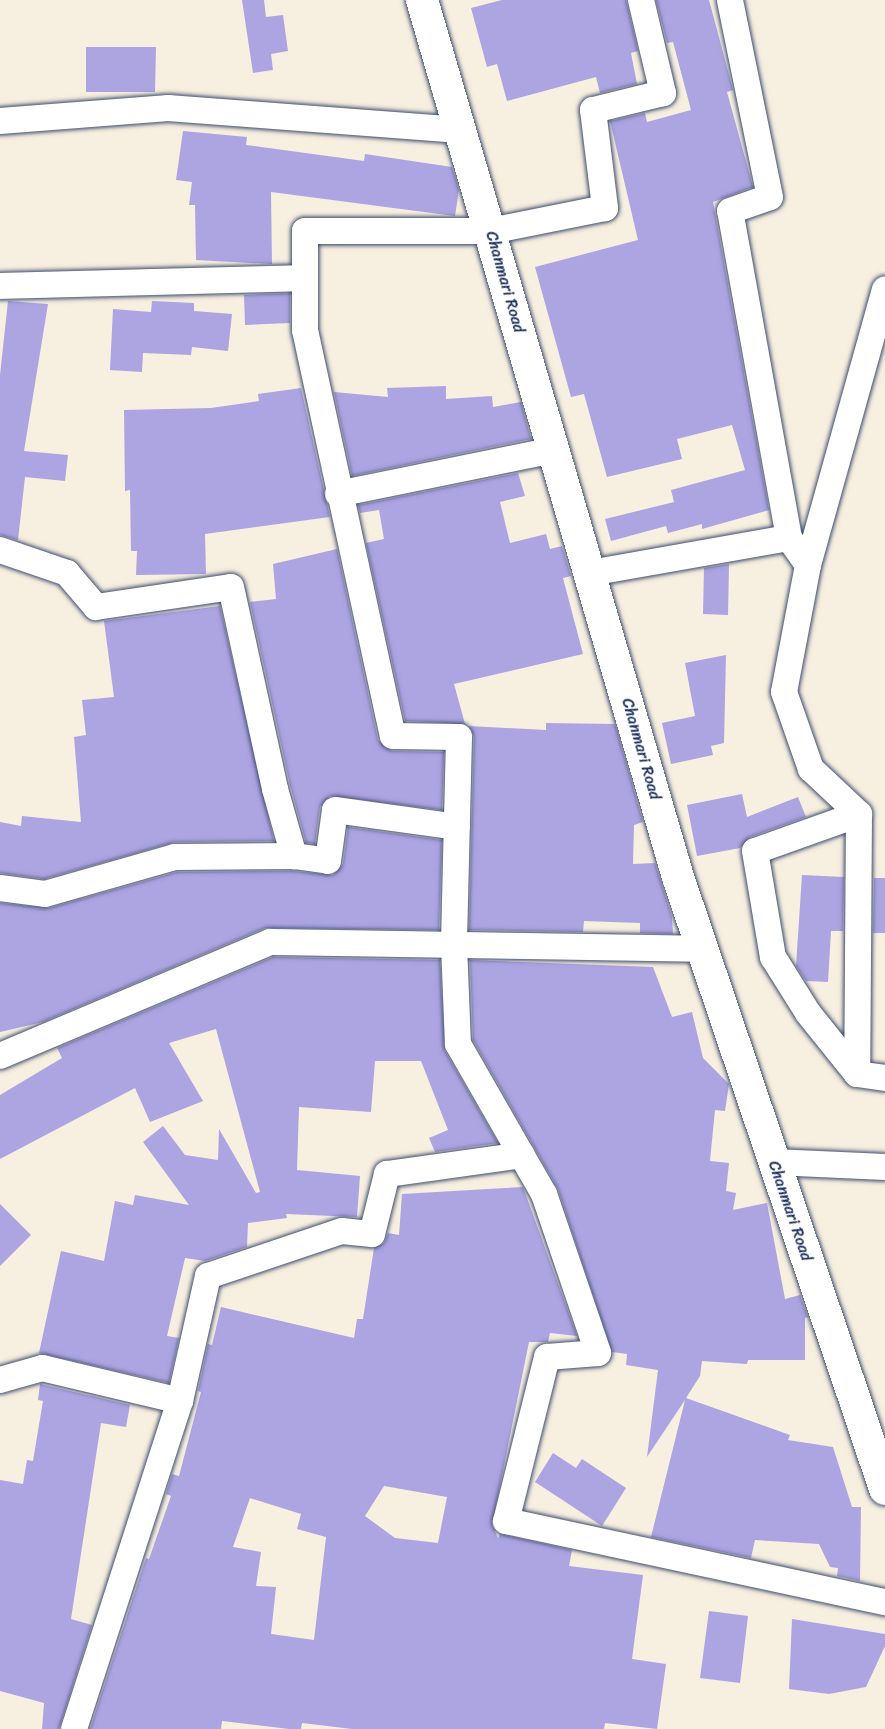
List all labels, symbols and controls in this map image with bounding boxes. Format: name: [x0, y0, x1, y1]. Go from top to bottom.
street label: Chanmari Road: [481, 229, 529, 335]
street label: Chanmari Road: [617, 696, 665, 802]
street label: Chanmari Road: [764, 1158, 816, 1264]

